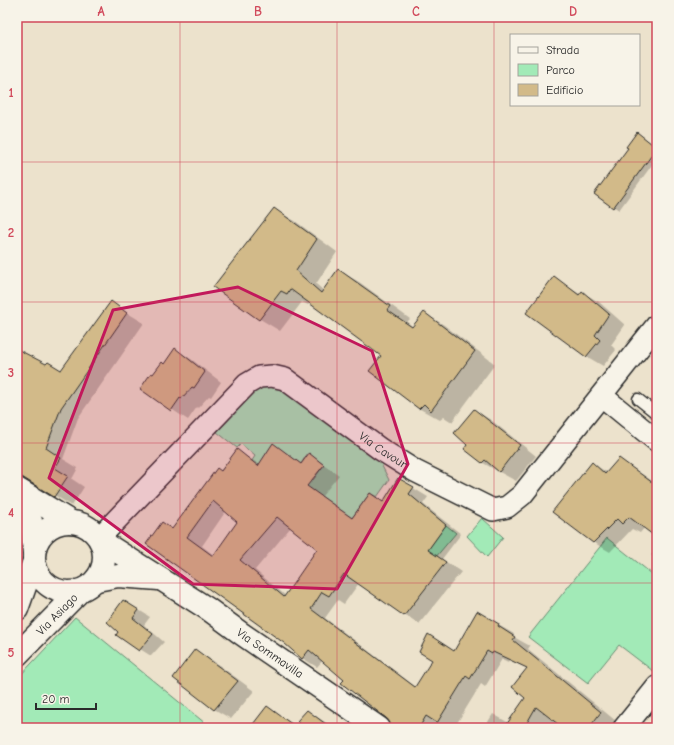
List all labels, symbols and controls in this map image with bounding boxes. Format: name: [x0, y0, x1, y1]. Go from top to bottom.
text: A: [97, 4, 105, 19]
text: B: [254, 4, 262, 19]
text: C: [412, 4, 420, 19]
text: D: [569, 4, 577, 19]
legend: [510, 34, 640, 106]
text: Strada: [546, 43, 579, 57]
text: Parco: [546, 63, 575, 77]
text: Edificio: [546, 83, 583, 97]
text: 1: [8, 85, 14, 100]
text: 2: [8, 225, 14, 240]
text: 3: [8, 365, 14, 380]
street label: Via Cavour: [356, 429, 410, 471]
text: 4: [8, 505, 14, 520]
street label: Via Asiago: [33, 591, 81, 638]
street label: Via Sommavilla: [234, 625, 306, 681]
text: 5: [8, 645, 15, 660]
scale bar: [36, 685, 96, 711]
text: 20 m: [42, 692, 70, 706]

